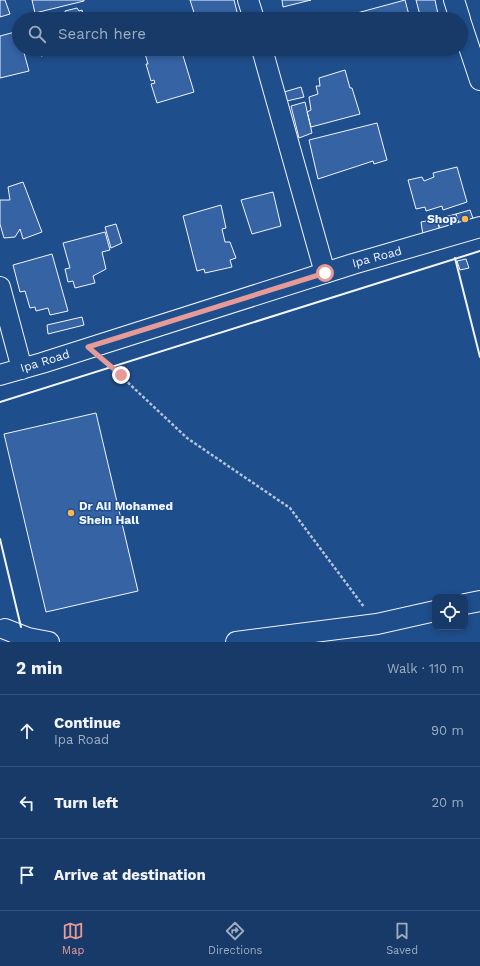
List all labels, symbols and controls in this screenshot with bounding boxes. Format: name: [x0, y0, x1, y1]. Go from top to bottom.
search box: [12, 12, 468, 56]
icon: search: [26, 23, 48, 45]
text: Search here: [58, 25, 146, 43]
place label: Shop: [427, 212, 457, 226]
marker: Shop: [460, 214, 470, 224]
street label: Ipa Road: [351, 244, 403, 270]
route start: [316, 264, 334, 282]
street label: Ipa Road: [19, 347, 71, 375]
route end: [112, 366, 130, 384]
place label: Dr Ali Mohamed Shein Hall: [79, 499, 173, 527]
marker: Dr Ali Mohamed Shein Hall: [66, 508, 76, 518]
map controls: [432, 594, 468, 630]
button: locate: [432, 594, 468, 630]
text: 2 min: [16, 658, 62, 678]
text: Walk · 110 m: [387, 661, 464, 676]
text: Continue: [54, 714, 121, 732]
icon: ahead: [16, 720, 38, 742]
text: 90 m: [431, 723, 464, 738]
text: Ipa Road: [54, 732, 109, 747]
icon: left: [16, 792, 38, 814]
text: Turn left: [54, 794, 118, 812]
text: 20 m: [432, 795, 464, 810]
icon: arrive: [16, 864, 38, 886]
text: Arrive at destination: [54, 866, 206, 884]
tab: Map: [62, 920, 84, 957]
tab: Directions: [208, 920, 262, 957]
tab: Saved: [386, 920, 418, 957]

